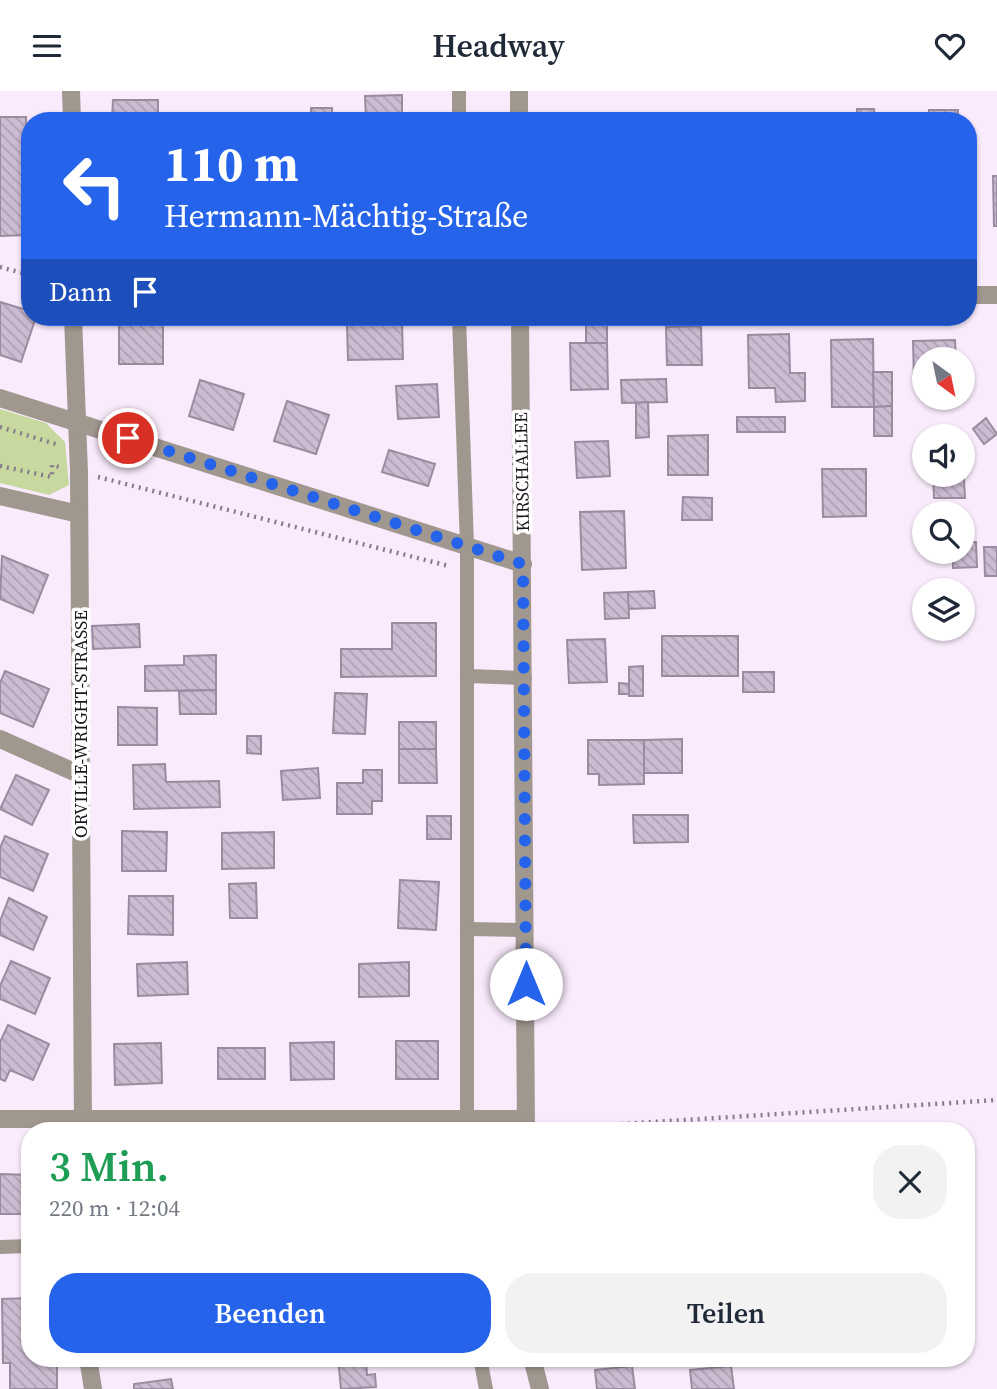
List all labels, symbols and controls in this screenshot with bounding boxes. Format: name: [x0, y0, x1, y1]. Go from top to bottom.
text: Headway: [432, 24, 565, 68]
icon: menu: [28, 27, 66, 65]
icon: heart: [931, 27, 969, 65]
text: 110 m: [164, 130, 299, 197]
icon: left: [49, 140, 140, 231]
text: Hermann-Mächtig-Straße: [164, 194, 528, 238]
icon: arrive: [126, 273, 164, 311]
text: Dann: [49, 274, 112, 310]
north arrow: [912, 347, 975, 409]
map controls: [912, 347, 975, 641]
pin: [98, 408, 158, 468]
street label: KIRSCHALLEE: [508, 412, 535, 532]
icon: arrive: [109, 419, 147, 457]
button: sound: [912, 424, 975, 487]
button: search: [912, 501, 975, 564]
button: layers: [912, 578, 975, 641]
street label: ORVILLE-WRIGHT-STRASSE: [68, 610, 93, 838]
position arrow: [489, 947, 563, 1021]
text: 3 Min.: [49, 1137, 169, 1195]
button: close: [873, 1145, 947, 1219]
text: 220 m · 12:04: [49, 1192, 180, 1224]
button: Beenden: [49, 1273, 491, 1353]
button: Teilen: [505, 1273, 947, 1353]

